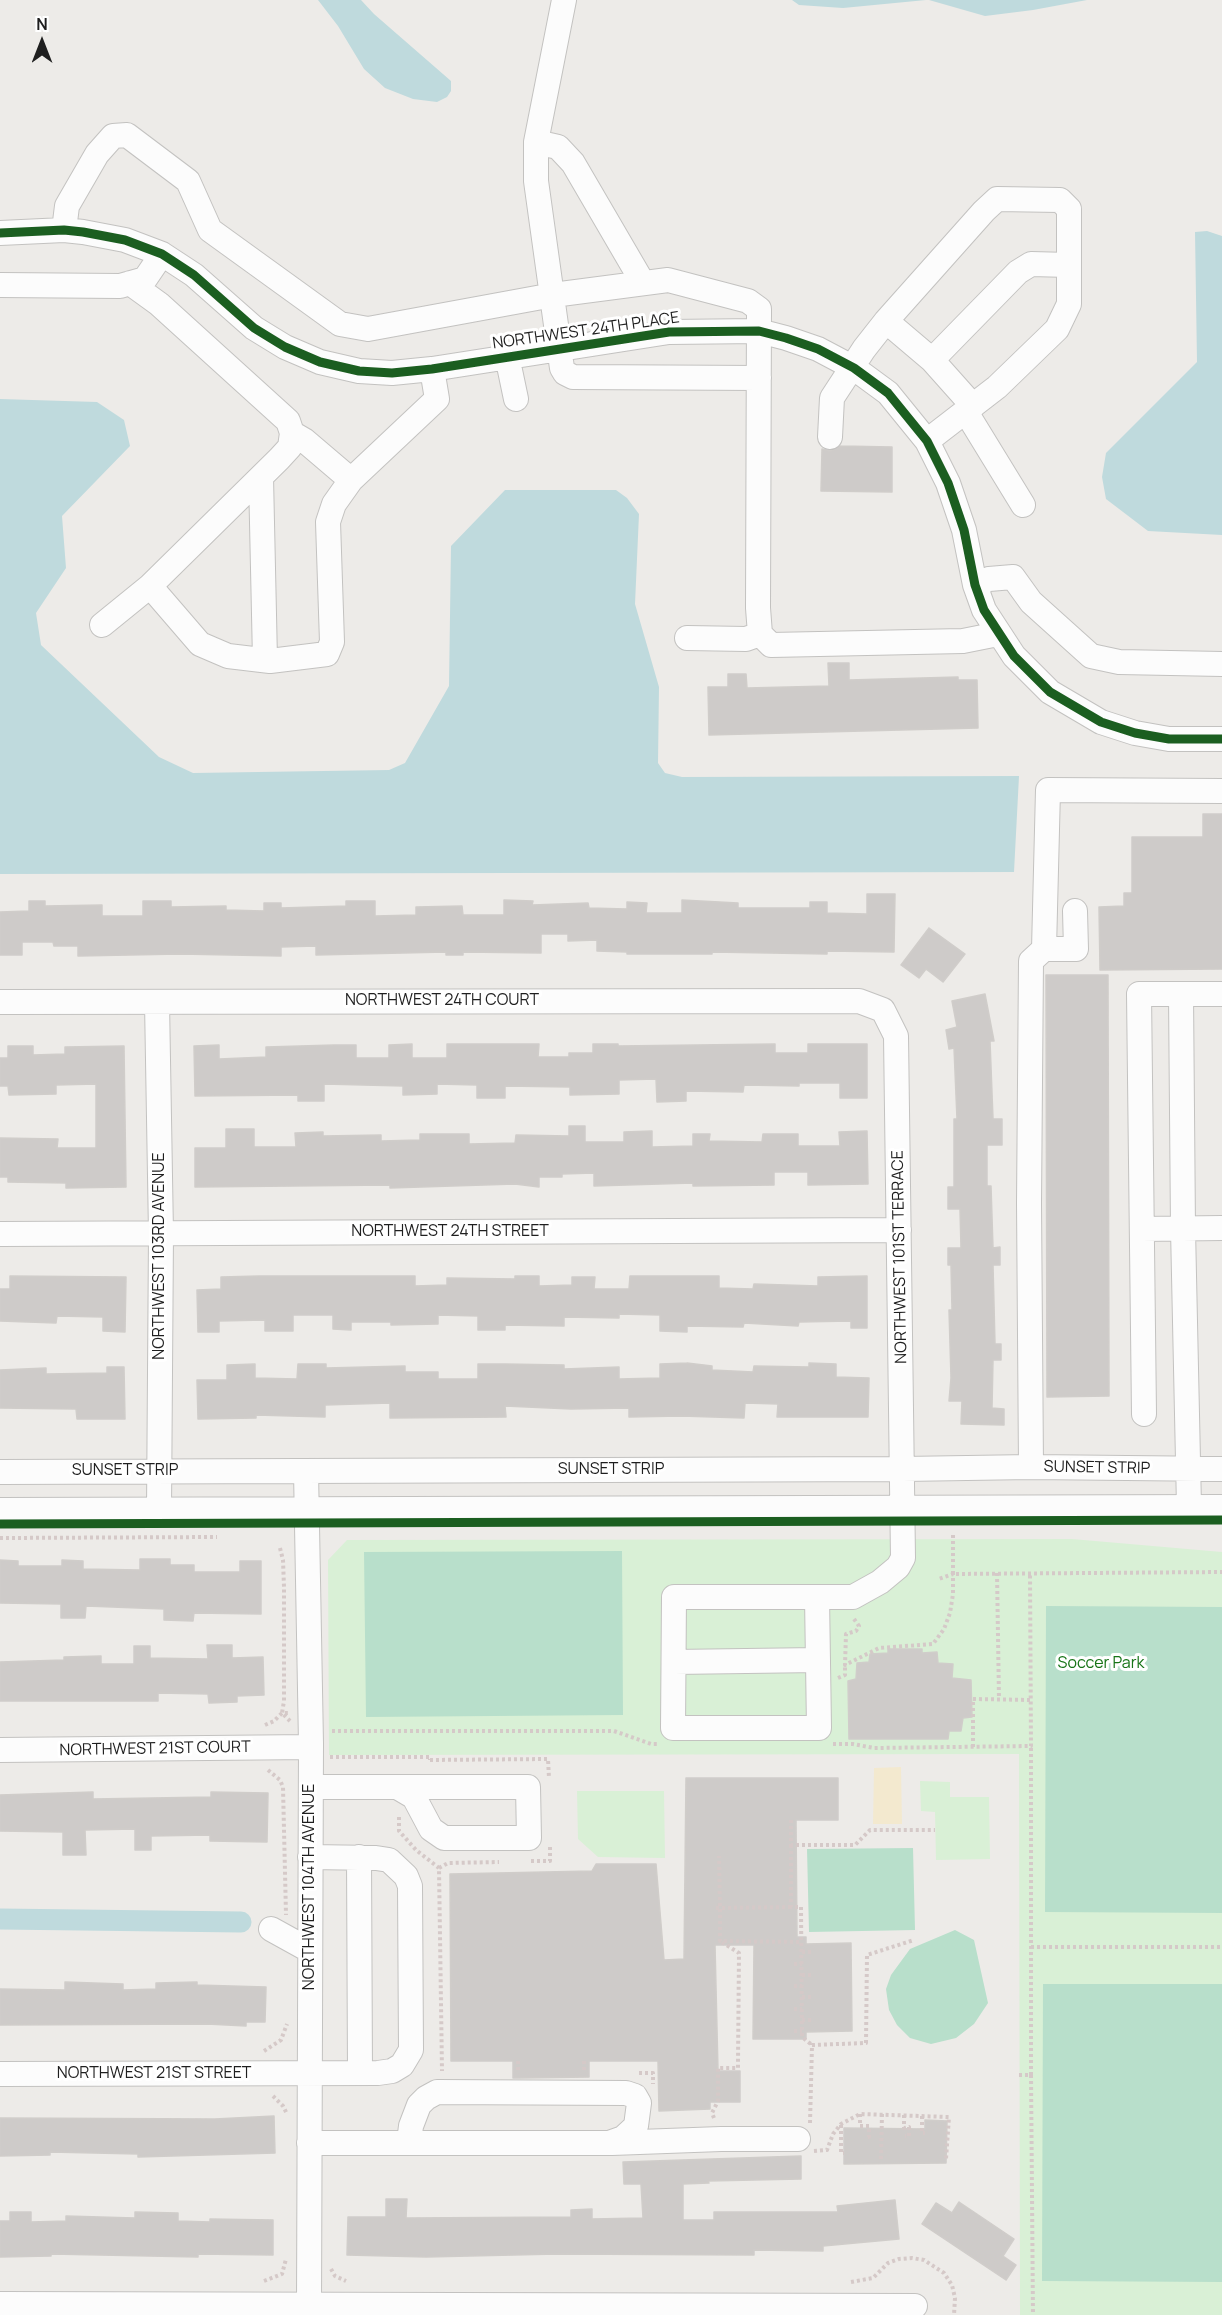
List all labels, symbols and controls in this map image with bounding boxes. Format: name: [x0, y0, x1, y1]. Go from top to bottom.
north arrow: [12, 12, 72, 72]
text: N: [36, 13, 48, 35]
street label: NORTHWEST 24TH PLACE: [491, 308, 681, 354]
street label: NORTHWEST 24TH COURT: [345, 991, 539, 1011]
street label: NORTHWEST 101ST TERRACE: [889, 1150, 911, 1364]
street label: NORTHWEST 103RD AVENUE: [150, 1152, 170, 1360]
street label: NORTHWEST 24TH STREET: [351, 1222, 549, 1242]
street label: SUNSET STRIP: [1044, 1457, 1150, 1479]
street label: SUNSET STRIP: [558, 1460, 664, 1480]
street label: SUNSET STRIP: [72, 1461, 178, 1481]
park label: Soccer Park: [1058, 1654, 1144, 1674]
street label: NORTHWEST 21ST COURT: [59, 1738, 251, 1760]
street label: NORTHWEST 104TH AVENUE: [300, 1784, 320, 1990]
street label: NORTHWEST 21ST STREET: [57, 2064, 251, 2084]

